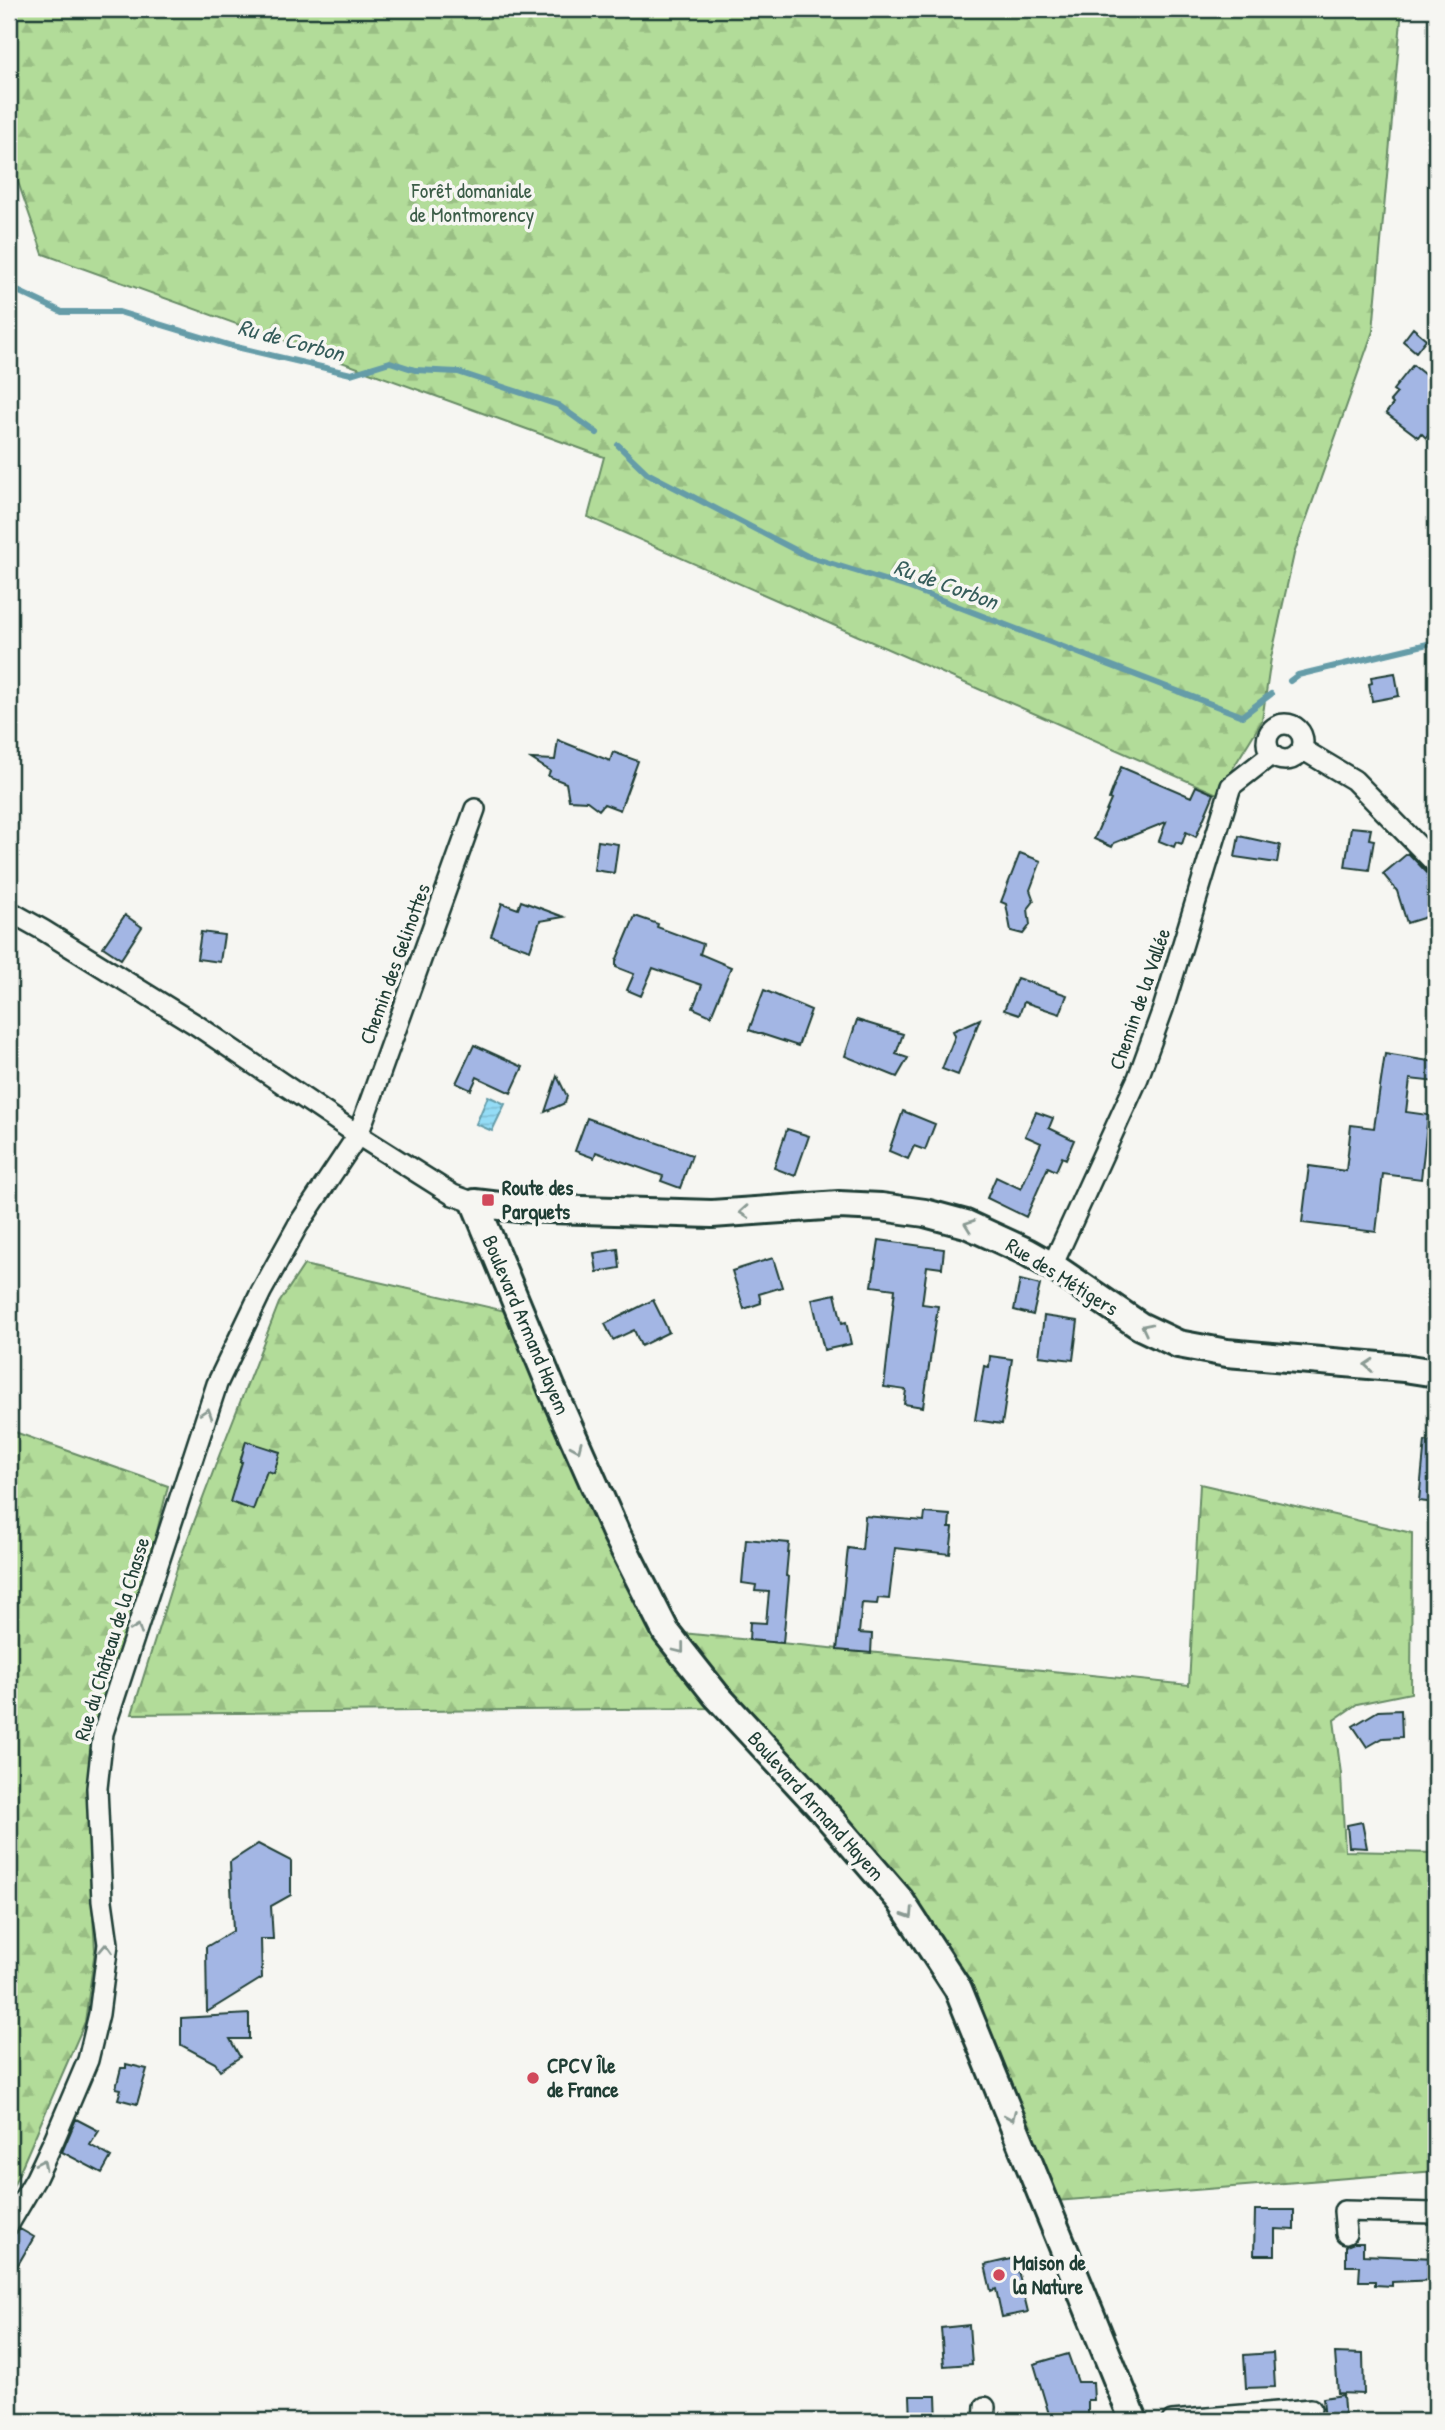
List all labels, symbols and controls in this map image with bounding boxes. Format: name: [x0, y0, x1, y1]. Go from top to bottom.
park label: Forêt domaniale de Montmorency: [410, 176, 534, 229]
water label: Ru de Corbon: [235, 311, 349, 369]
water label: Ru de Corbon: [890, 550, 1004, 617]
street label: Chemin des Gelinottes: [352, 879, 437, 1048]
street label: Chemin de la Vallée: [1102, 924, 1177, 1073]
place label: Route des Parquets: [502, 1173, 573, 1227]
marker: Route des Parquets: [480, 1192, 496, 1208]
one-way arrow: [738, 1204, 749, 1219]
one-way arrow: [963, 1220, 975, 1234]
street label: Boulevard Armand Hayem: [476, 1231, 577, 1419]
street label: Rue des Métigers: [1001, 1231, 1124, 1323]
one-way arrow: [1141, 1323, 1153, 1336]
one-way arrow: [1363, 1358, 1374, 1373]
one-way arrow: [199, 1407, 213, 1420]
one-way arrow: [569, 1440, 583, 1452]
street label: Rue du Château de la Chasse: [67, 1534, 156, 1744]
one-way arrow: [128, 1624, 143, 1636]
one-way arrow: [671, 1642, 684, 1654]
street label: Boulevard Armand Hayem: [741, 1725, 891, 1887]
one-way arrow: [900, 1906, 913, 1919]
one-way arrow: [99, 1943, 114, 1954]
place label: CPCV Île de France: [547, 2051, 619, 2104]
marker: CPCV Île de France: [525, 2070, 541, 2086]
one-way arrow: [1002, 2109, 1016, 2121]
one-way arrow: [34, 2159, 48, 2171]
place label: Maison de la Nature: [1013, 2248, 1086, 2301]
marker: Maison de la Nature: [991, 2267, 1007, 2283]

